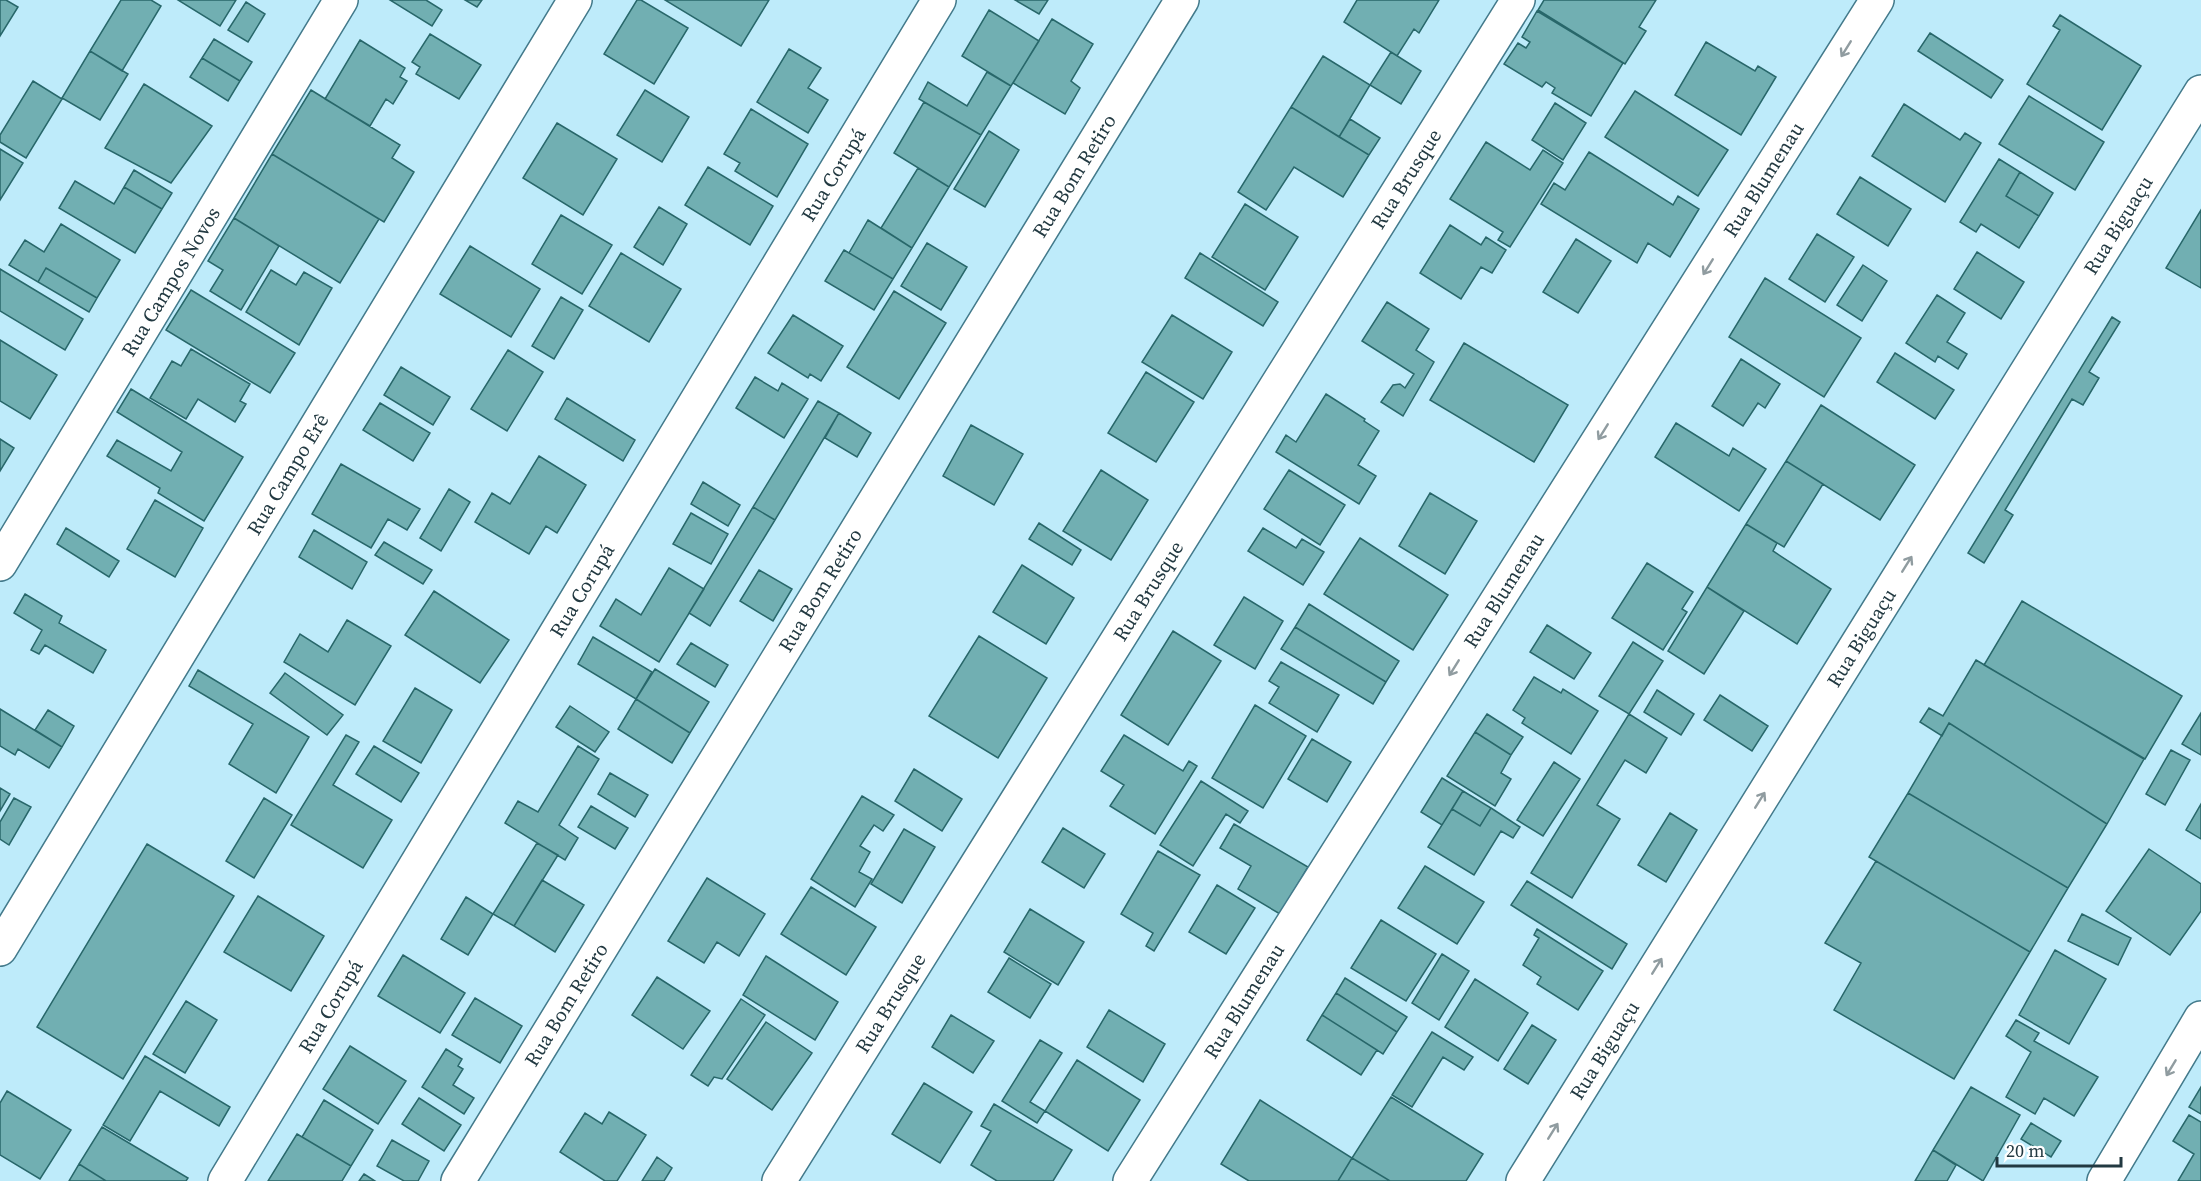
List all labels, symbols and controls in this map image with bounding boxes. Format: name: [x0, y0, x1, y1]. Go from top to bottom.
one-way arrow: [1839, 41, 1852, 58]
street label: Rua Bom Retiro: [1026, 109, 1123, 243]
street label: Rua Blumenau: [1717, 117, 1810, 243]
street label: Rua Corupá: [794, 122, 873, 227]
street label: Rua Brusque: [1364, 123, 1448, 235]
street label: Rua Biguaçu: [2077, 170, 2159, 280]
street label: Rua Campos Novos: [115, 201, 227, 362]
one-way arrow: [1701, 259, 1714, 276]
street label: Rua Campo Erê: [240, 408, 335, 540]
one-way arrow: [1597, 423, 1609, 440]
street label: Rua Bom Retiro: [772, 523, 869, 657]
street label: Rua Blumenau: [1457, 527, 1551, 653]
street label: Rua Brusque: [1106, 535, 1190, 647]
street label: Rua Corupá: [543, 538, 621, 643]
one-way arrow: [1902, 556, 1914, 573]
street label: Rua Biguaçu: [1820, 583, 1903, 692]
one-way arrow: [1448, 659, 1460, 676]
one-way arrow: [1754, 792, 1766, 809]
street label: Rua Bom Retiro: [518, 937, 615, 1072]
street label: Rua Blumenau: [1197, 938, 1291, 1064]
street label: Rua Brusque: [848, 947, 932, 1059]
street label: Rua Corupá: [291, 954, 370, 1058]
one-way arrow: [1651, 958, 1663, 975]
street label: Rua Biguaçu: [1563, 996, 1646, 1105]
one-way arrow: [2165, 1059, 2177, 1076]
one-way arrow: [1548, 1123, 1560, 1140]
scale bar: [1997, 1130, 2122, 1168]
text: 20 m: [2006, 1138, 2044, 1163]

